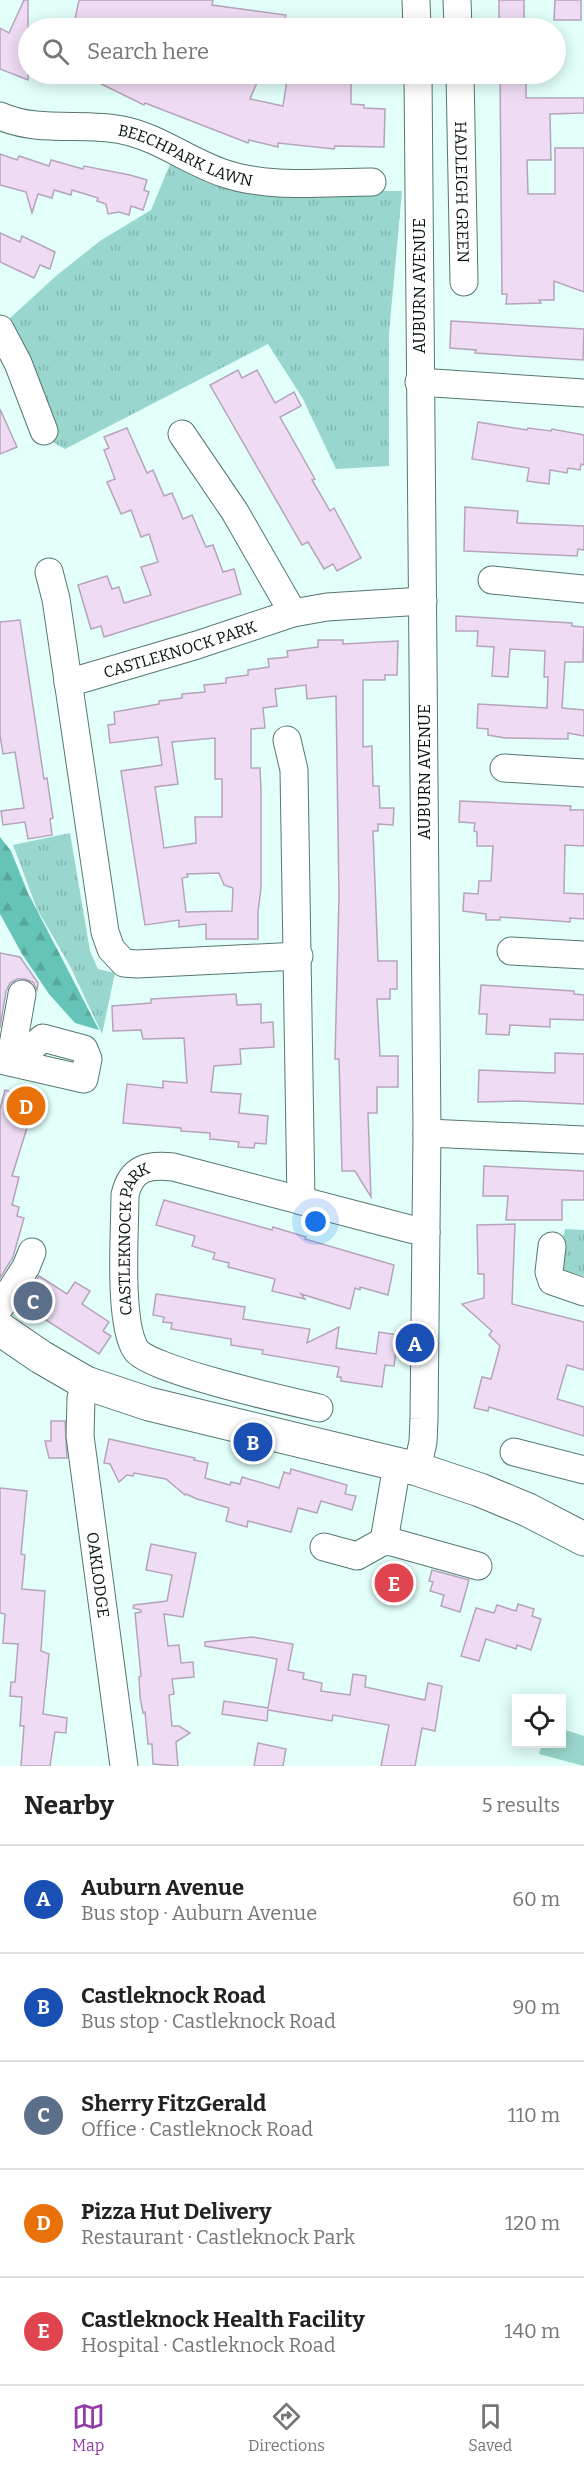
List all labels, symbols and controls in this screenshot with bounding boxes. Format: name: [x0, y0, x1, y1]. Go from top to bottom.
search box: [18, 18, 566, 84]
icon: search: [39, 35, 72, 68]
text: Search here: [87, 38, 209, 65]
street label: BEECHPARK LAWN: [117, 120, 255, 190]
street label: HADLEIGH GREEN: [451, 121, 473, 263]
street label: AUBURN AVENUE: [410, 218, 429, 354]
street label: CASTLEKNOCK PARK: [101, 616, 260, 682]
street label: AUBURN AVENUE: [415, 704, 434, 840]
pin: D: [6, 1084, 46, 1128]
street label: CASTLEKNOCK PARK: [114, 1158, 153, 1317]
your location: [301, 1207, 330, 1236]
pin: C: [14, 1278, 52, 1324]
pin: A: [396, 1320, 434, 1366]
pin: B: [234, 1420, 272, 1464]
street label: OAKLODGE: [83, 1531, 114, 1619]
pin: E: [374, 1560, 414, 1606]
map controls: [512, 1694, 566, 1748]
button: locate: [512, 1694, 566, 1748]
text: Nearby: [24, 1790, 114, 1821]
text: 5 results: [482, 1793, 560, 1817]
text: Auburn Avenue: [81, 1874, 244, 1901]
text: A: [36, 1887, 51, 1911]
text: 60 m: [512, 1887, 560, 1911]
text: Bus stop · Auburn Avenue: [81, 1901, 317, 1925]
text: Castleknock Road: [81, 1982, 266, 2009]
text: B: [37, 1995, 50, 2019]
text: 90 m: [512, 1995, 560, 2019]
text: Bus stop · Castleknock Road: [81, 2009, 336, 2033]
text: Sherry FitzGerald: [81, 2090, 266, 2117]
text: C: [37, 2103, 50, 2127]
text: 110 m: [508, 2103, 560, 2127]
text: Office · Castleknock Road: [81, 2117, 313, 2141]
text: Pizza Hut Delivery: [81, 2198, 271, 2225]
text: D: [36, 2211, 51, 2235]
text: 120 m: [505, 2211, 560, 2235]
text: Restaurant · Castleknock Park: [81, 2225, 355, 2249]
text: Castleknock Health Facility: [81, 2306, 365, 2333]
text: E: [37, 2319, 50, 2343]
text: 140 m: [504, 2319, 560, 2343]
text: Hospital · Castleknock Road: [81, 2333, 336, 2357]
tab: Map: [72, 2400, 105, 2455]
tab: Directions: [248, 2400, 325, 2455]
tab: Saved: [468, 2400, 512, 2455]

